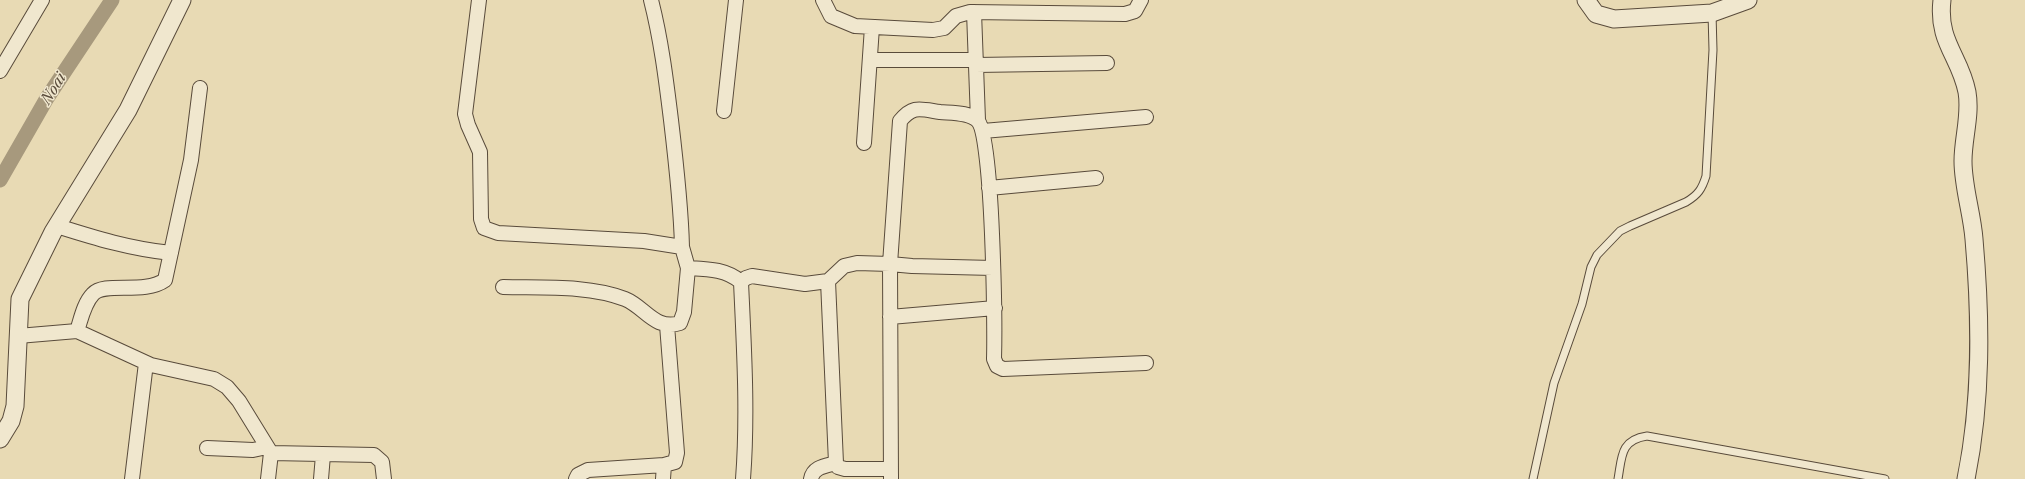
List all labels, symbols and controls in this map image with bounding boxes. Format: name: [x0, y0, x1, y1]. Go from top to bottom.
water label: Noai: [37, 70, 71, 108]

